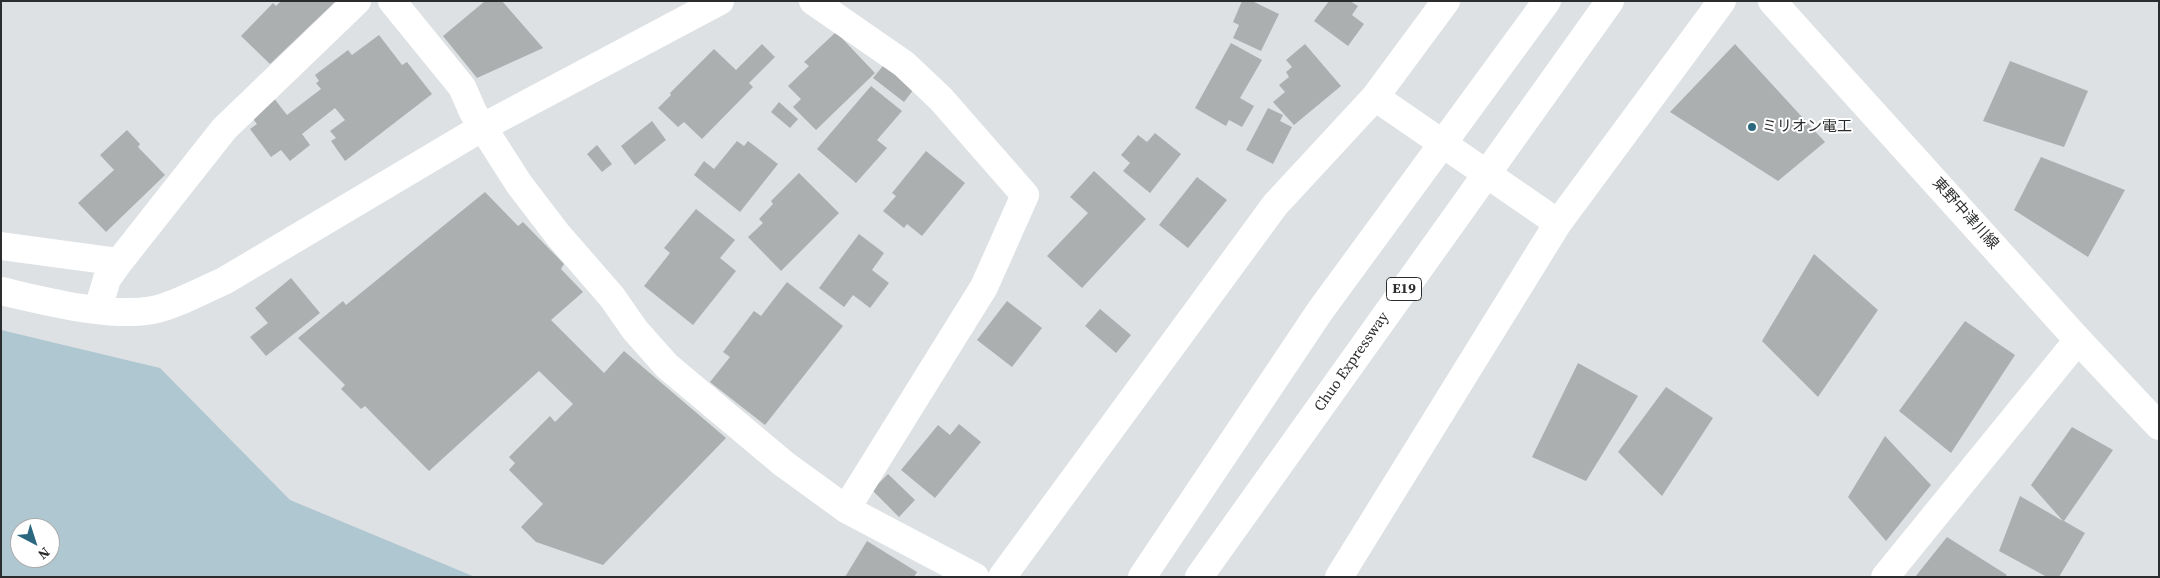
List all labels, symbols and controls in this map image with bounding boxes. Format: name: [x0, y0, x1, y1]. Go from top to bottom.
place label: ミリオン電工: [1762, 118, 1852, 136]
marker: ミリオン電工: [1746, 121, 1758, 133]
street label: 東野中津川線: [1928, 175, 2002, 253]
road number: E19: [1386, 278, 1422, 300]
street label: Chuo Expressway: [1311, 309, 1393, 415]
north arrow: [10, 518, 60, 568]
text: N: [34, 543, 54, 565]

